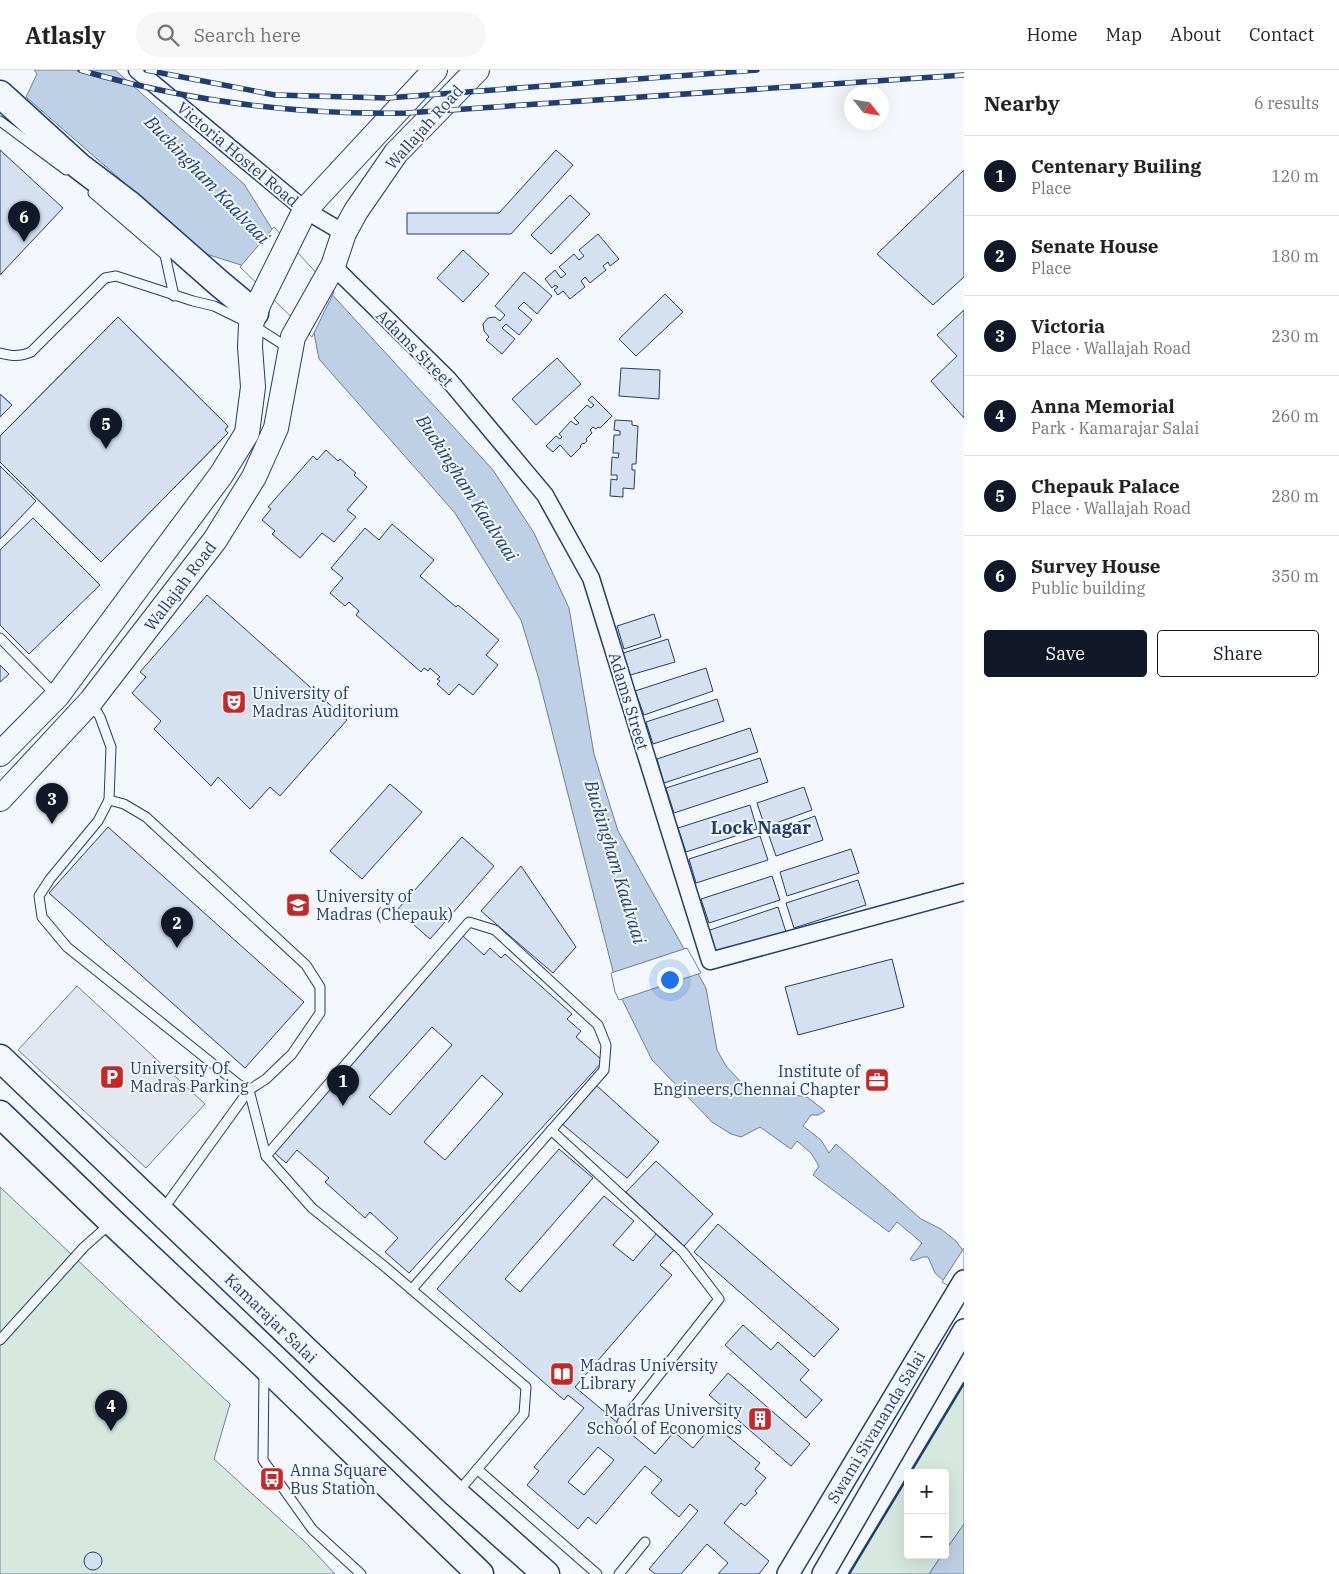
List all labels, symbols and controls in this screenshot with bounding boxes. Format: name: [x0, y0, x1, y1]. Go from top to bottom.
search box: [136, 12, 486, 57]
text: Atlasly: [25, 19, 106, 51]
icon: search: [154, 21, 182, 49]
text: Search here: [194, 23, 301, 47]
text: Home: [1026, 23, 1078, 46]
text: Map: [1106, 23, 1142, 46]
text: About: [1170, 23, 1221, 46]
text: Contact: [1249, 23, 1314, 46]
street label: Wallajah Road: [381, 80, 467, 173]
north arrow: [844, 85, 889, 130]
text: Nearby: [984, 89, 1060, 117]
text: 6 results: [1254, 93, 1319, 113]
street label: Victoria Hostel Road: [173, 97, 303, 211]
water label: Buckingham Kaalvaai: [139, 110, 275, 249]
text: Centenary Builing: [1031, 154, 1201, 178]
text: 1: [995, 166, 1005, 186]
text: 120 m: [1271, 166, 1319, 186]
text: Place: [1031, 178, 1071, 198]
pin: 6: [8, 201, 40, 242]
text: Senate House: [1031, 234, 1159, 258]
text: 2: [995, 246, 1005, 266]
text: 180 m: [1271, 246, 1319, 266]
text: Place: [1031, 258, 1071, 278]
street label: Adams Street: [372, 305, 458, 391]
text: Victoria: [1031, 314, 1105, 338]
text: 3: [995, 326, 1005, 346]
text: 230 m: [1271, 326, 1319, 346]
text: Place · Wallajah Road: [1031, 338, 1191, 358]
text: Anna Memorial: [1031, 394, 1175, 418]
text: 4: [995, 406, 1005, 426]
text: 260 m: [1271, 406, 1319, 426]
pin: 5: [90, 408, 122, 449]
water label: Buckingham Kaalvaai: [411, 409, 524, 566]
text: Park · Kamarajar Salai: [1031, 418, 1199, 438]
text: Chepauk Palace: [1031, 474, 1180, 498]
text: 5: [995, 486, 1005, 506]
text: 280 m: [1271, 486, 1319, 506]
text: Place · Wallajah Road: [1031, 498, 1191, 518]
street label: Wallajah Road: [140, 537, 220, 635]
text: Survey House: [1031, 554, 1161, 578]
text: 6: [995, 566, 1005, 586]
text: 350 m: [1271, 566, 1319, 586]
text: Public building: [1031, 578, 1145, 598]
button: Save: [984, 630, 1147, 677]
button: Share: [1157, 630, 1319, 677]
street label: Adams Street: [605, 650, 653, 753]
place label: University of Madras Auditorium: [252, 683, 399, 721]
theatre icon: University of Madras Auditorium: [221, 689, 247, 715]
water label: Buckingham Kaalvaai: [579, 776, 652, 947]
pin: 3: [36, 783, 68, 824]
district label: Lock Nagar: [711, 816, 811, 839]
place label: University of Madras (Chepauk): [316, 886, 453, 924]
school or university icon: University of Madras (Chepauk): [285, 892, 311, 918]
pin: 2: [161, 907, 193, 948]
your location: [657, 967, 683, 993]
place label: University Of Madras Parking: [130, 1058, 249, 1096]
place label: Institute of Engineers,Chennai Chapter: [653, 1061, 862, 1099]
parking icon: University Of Madras Parking: [99, 1064, 125, 1090]
pin: 1: [327, 1065, 359, 1106]
office icon: Institute of Engineers,Chennai Chapter: [864, 1067, 890, 1093]
street label: Kamarajar Salai: [221, 1269, 321, 1367]
street label: Swami Sivananda Salai: [823, 1347, 929, 1507]
place label: Madras University Library: [580, 1355, 718, 1393]
library icon: Madras University Library: [549, 1361, 575, 1387]
pin: 4: [95, 1390, 127, 1431]
place label: Madras University School of Economics: [587, 1400, 742, 1438]
building icon: Madras University School of Economics: [747, 1406, 773, 1432]
place label: Anna Square Bus Station: [290, 1460, 387, 1498]
bus stop icon: Anna Square Bus Station: [259, 1466, 285, 1492]
map controls: [904, 1469, 949, 1559]
button: +: [904, 1469, 949, 1514]
button: −: [904, 1514, 949, 1559]

